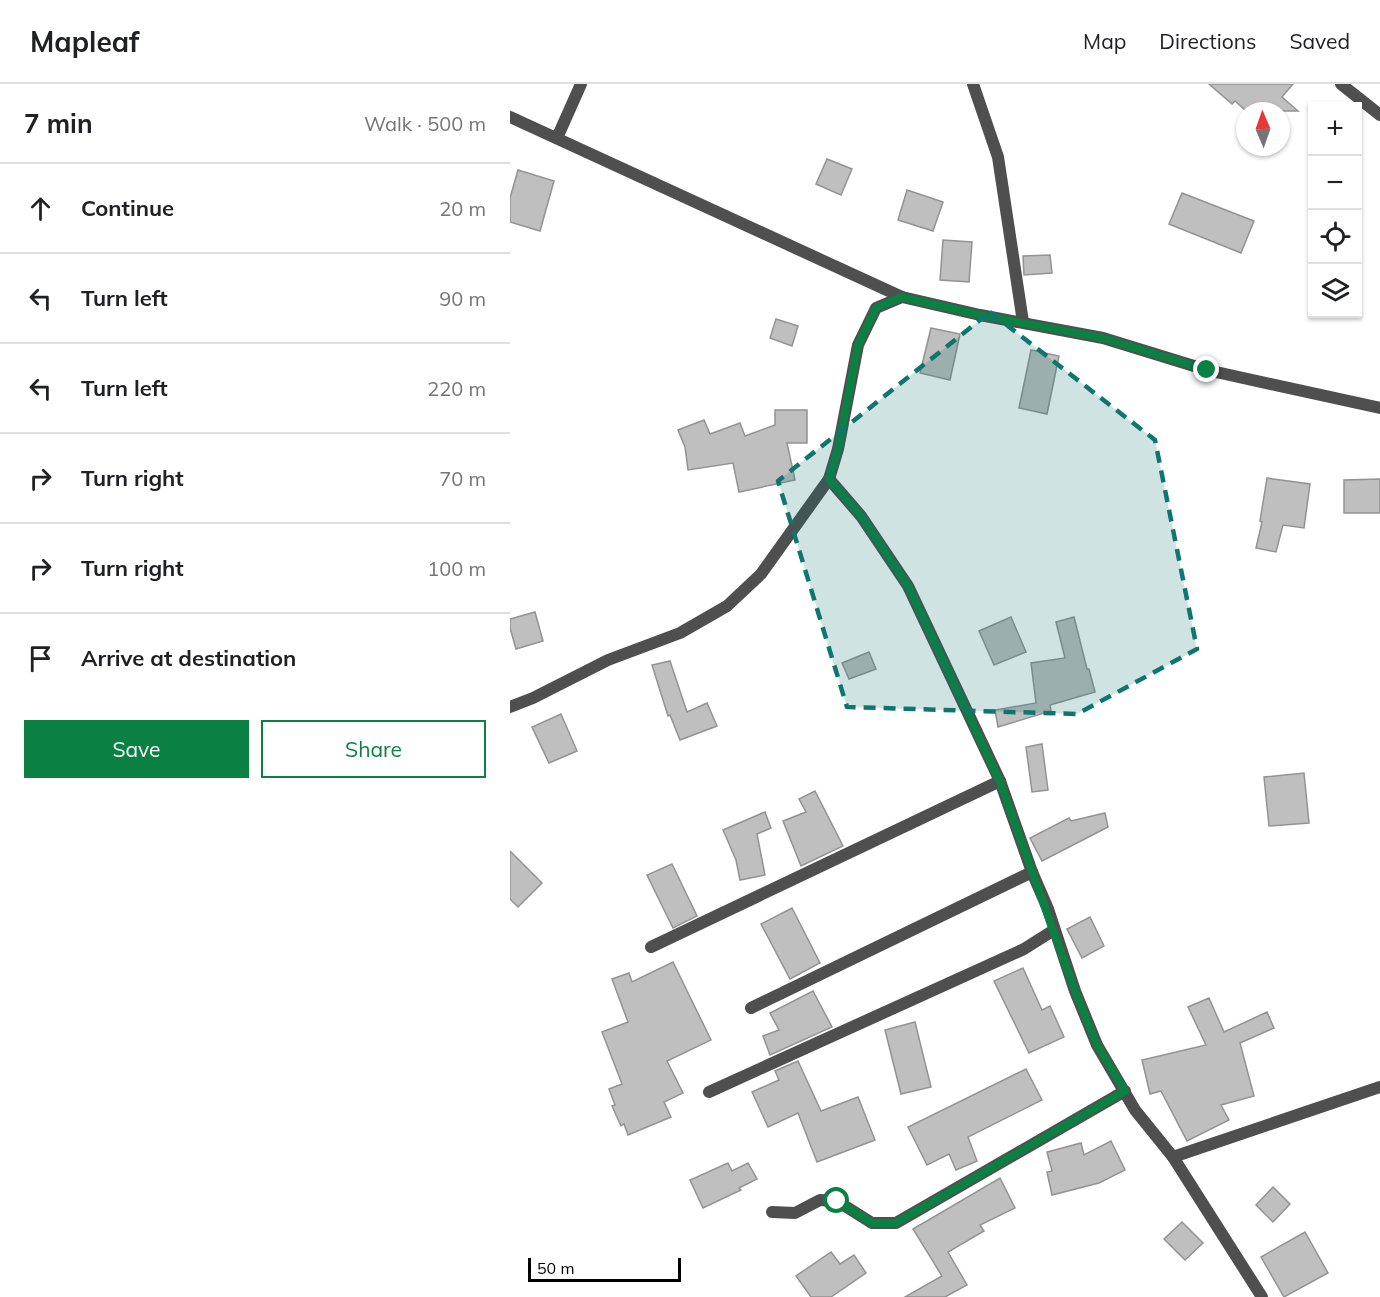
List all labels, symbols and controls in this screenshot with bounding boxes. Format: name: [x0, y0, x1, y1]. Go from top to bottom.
text: Mapleaf: [30, 24, 139, 59]
text: Map: [1083, 28, 1126, 54]
text: Directions: [1159, 28, 1256, 54]
text: Saved: [1289, 28, 1350, 54]
north arrow: [1236, 102, 1290, 156]
map controls: [1308, 102, 1362, 318]
button: +: [1308, 102, 1362, 156]
text: 7 min: [24, 107, 93, 140]
text: Walk · 500 m: [364, 111, 486, 136]
button: −: [1308, 156, 1362, 210]
icon: ahead: [24, 192, 57, 225]
text: Continue: [81, 194, 174, 222]
text: 20 m: [439, 196, 486, 221]
button: locate: [1308, 210, 1362, 264]
button: layers: [1308, 264, 1362, 318]
icon: left: [24, 282, 57, 315]
text: Turn left: [81, 284, 168, 312]
text: 90 m: [439, 286, 486, 311]
route end: [1193, 356, 1219, 382]
icon: left: [24, 372, 57, 405]
text: Turn left: [81, 374, 168, 402]
text: 220 m: [427, 376, 486, 401]
icon: right: [24, 462, 57, 495]
text: Turn right: [81, 464, 184, 492]
text: 70 m: [439, 466, 486, 491]
icon: right: [24, 552, 57, 585]
text: Turn right: [81, 554, 184, 582]
text: 100 m: [427, 556, 486, 581]
icon: arrive: [24, 642, 57, 675]
text: Arrive at destination: [81, 644, 296, 672]
button: Save: [24, 720, 249, 778]
button: Share: [261, 720, 486, 778]
route start: [823, 1187, 849, 1213]
scale bar: [528, 1255, 681, 1282]
text: 50 m: [537, 1258, 574, 1278]

